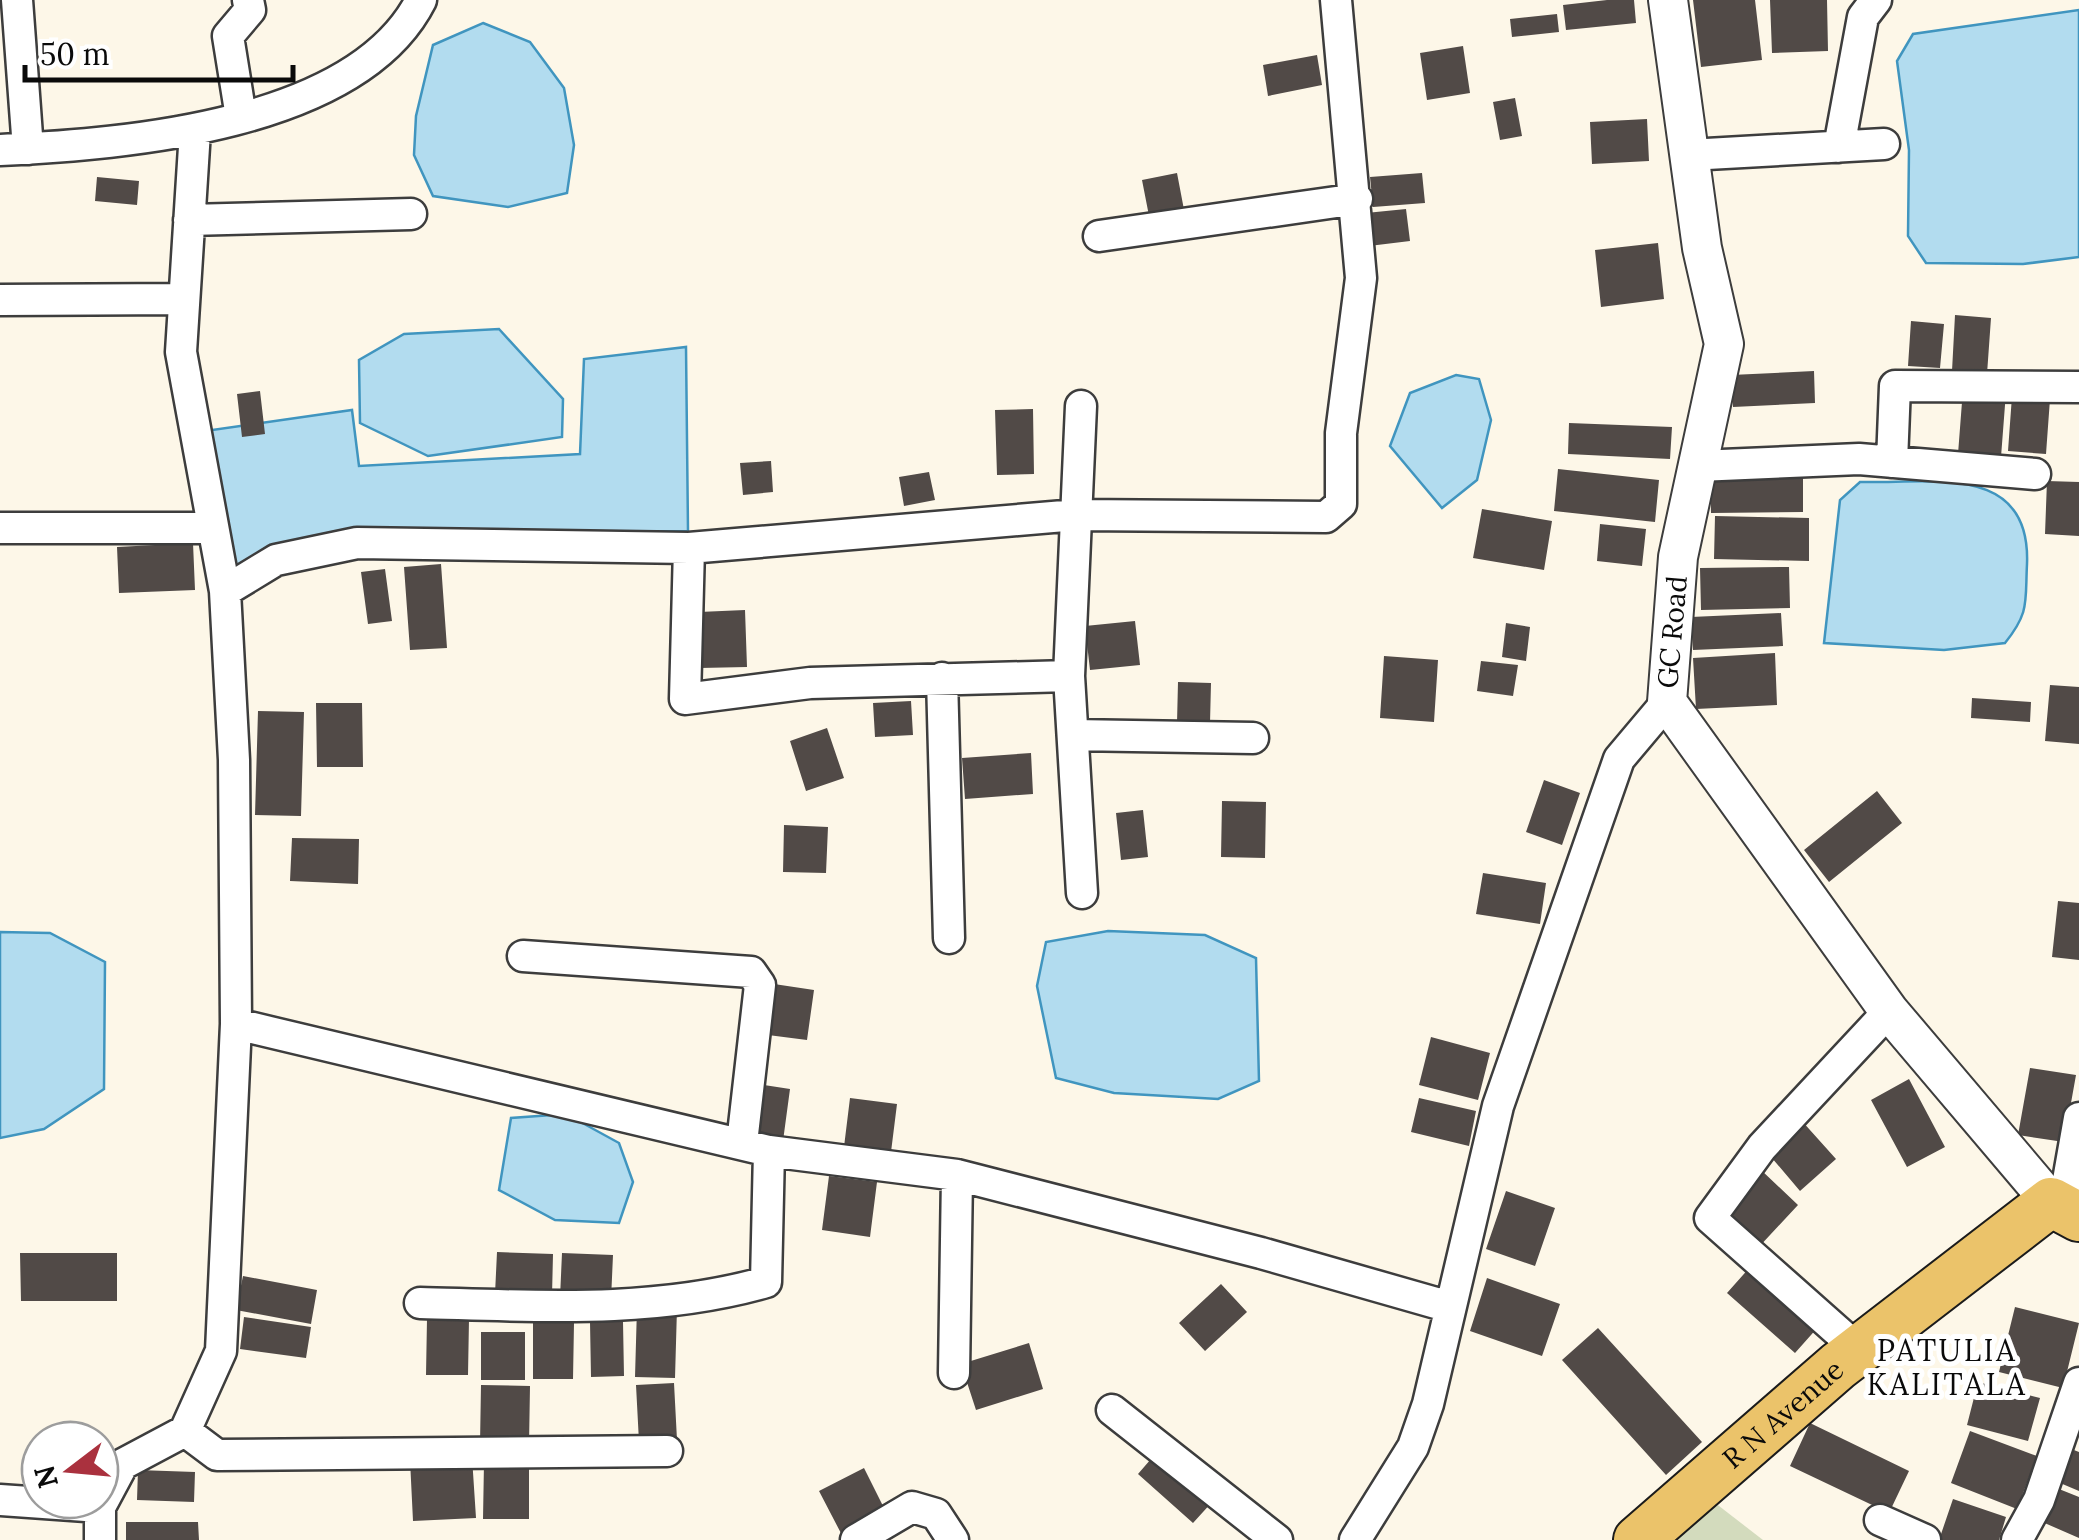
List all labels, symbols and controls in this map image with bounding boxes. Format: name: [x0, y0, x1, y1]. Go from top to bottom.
scale bar: [25, 20, 292, 82]
text: 50 m: [40, 35, 110, 73]
street label: GC Road: [1649, 574, 1695, 690]
district label: PATULIA KALITALA: [1867, 1331, 2027, 1403]
street label: R N Avenue: [1715, 1352, 1851, 1476]
north arrow: [20, 1420, 120, 1520]
text: N: [26, 1462, 66, 1492]

